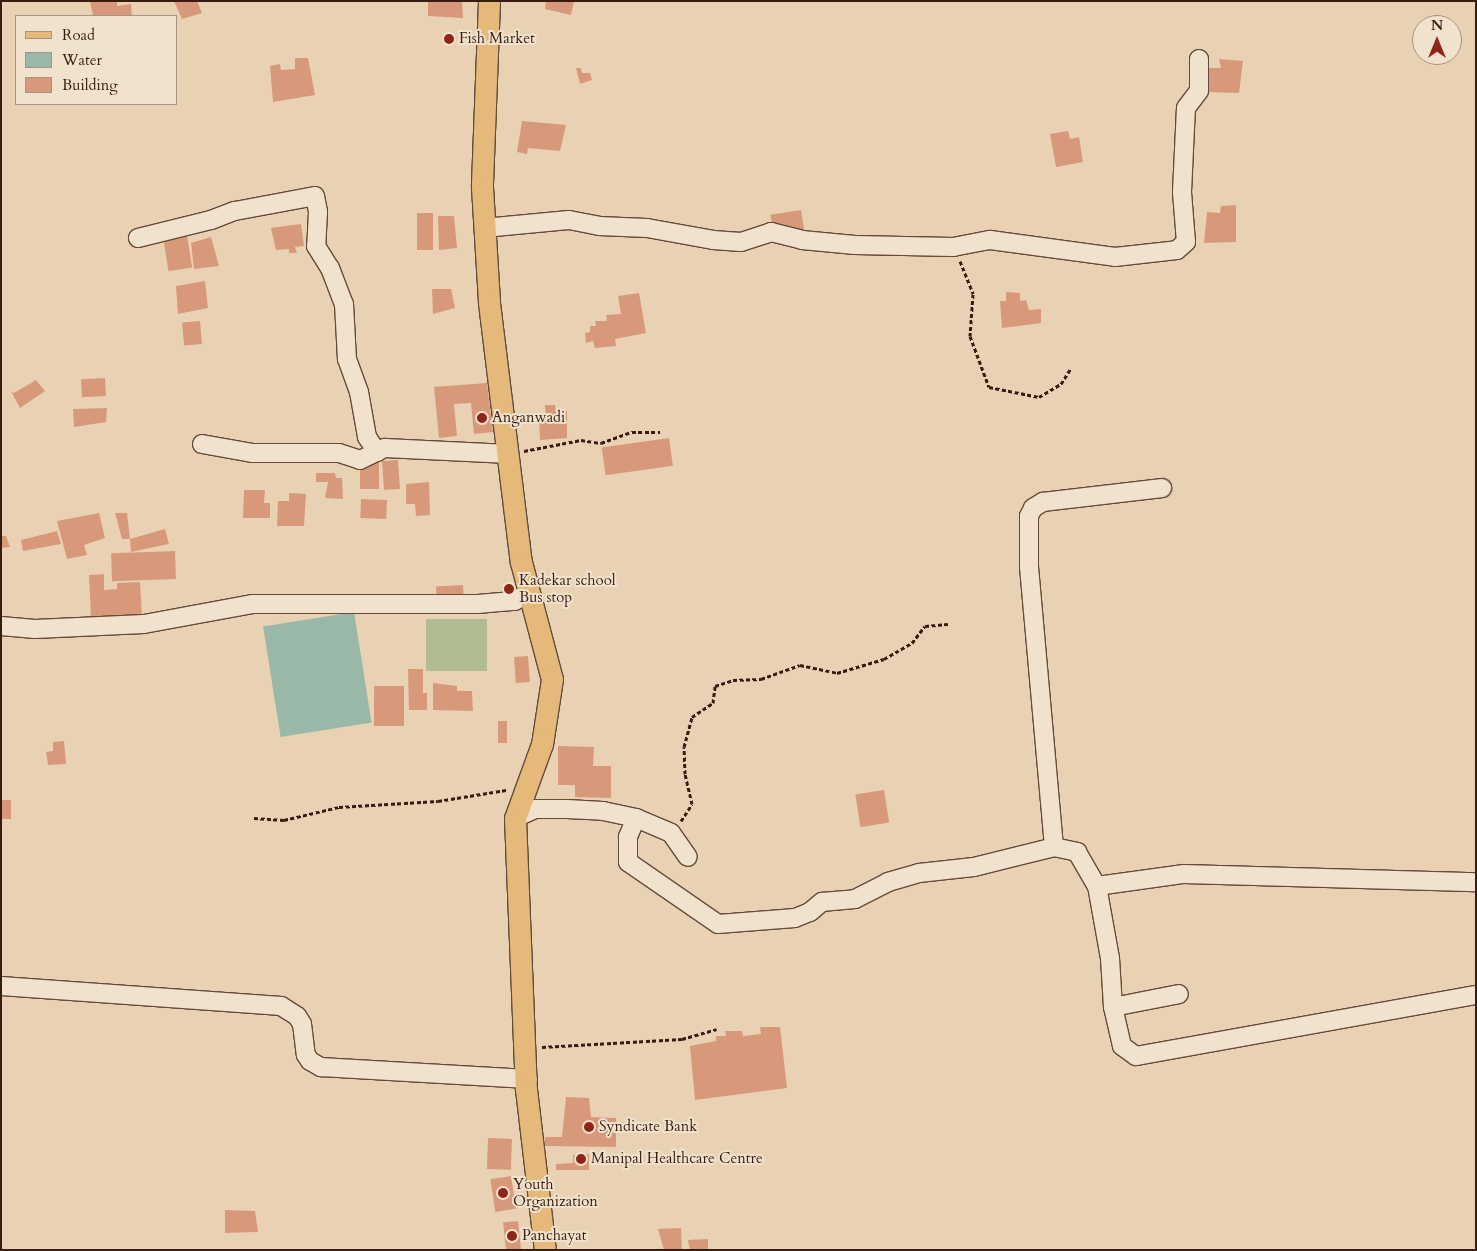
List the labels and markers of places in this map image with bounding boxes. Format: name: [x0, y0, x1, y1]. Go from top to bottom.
place label: Fish Market: [459, 30, 535, 48]
marker: Fish Market: [443, 33, 455, 45]
place label: Anganwadi: [492, 409, 565, 427]
marker: Anganwadi: [476, 412, 488, 424]
place label: Kadekar school Bus stop: [519, 571, 616, 606]
marker: Kadekar school Bus stop: [503, 583, 515, 595]
place label: Syndicate Bank: [599, 1118, 697, 1136]
marker: Syndicate Bank: [583, 1121, 595, 1133]
place label: Manipal Healthcare Centre: [591, 1150, 763, 1168]
marker: Manipal Healthcare Centre: [575, 1153, 587, 1165]
place label: Youth Organization: [513, 1175, 598, 1210]
marker: Youth Organization: [497, 1187, 509, 1199]
place label: Panchayat: [522, 1227, 587, 1245]
marker: Panchayat: [506, 1230, 518, 1242]

